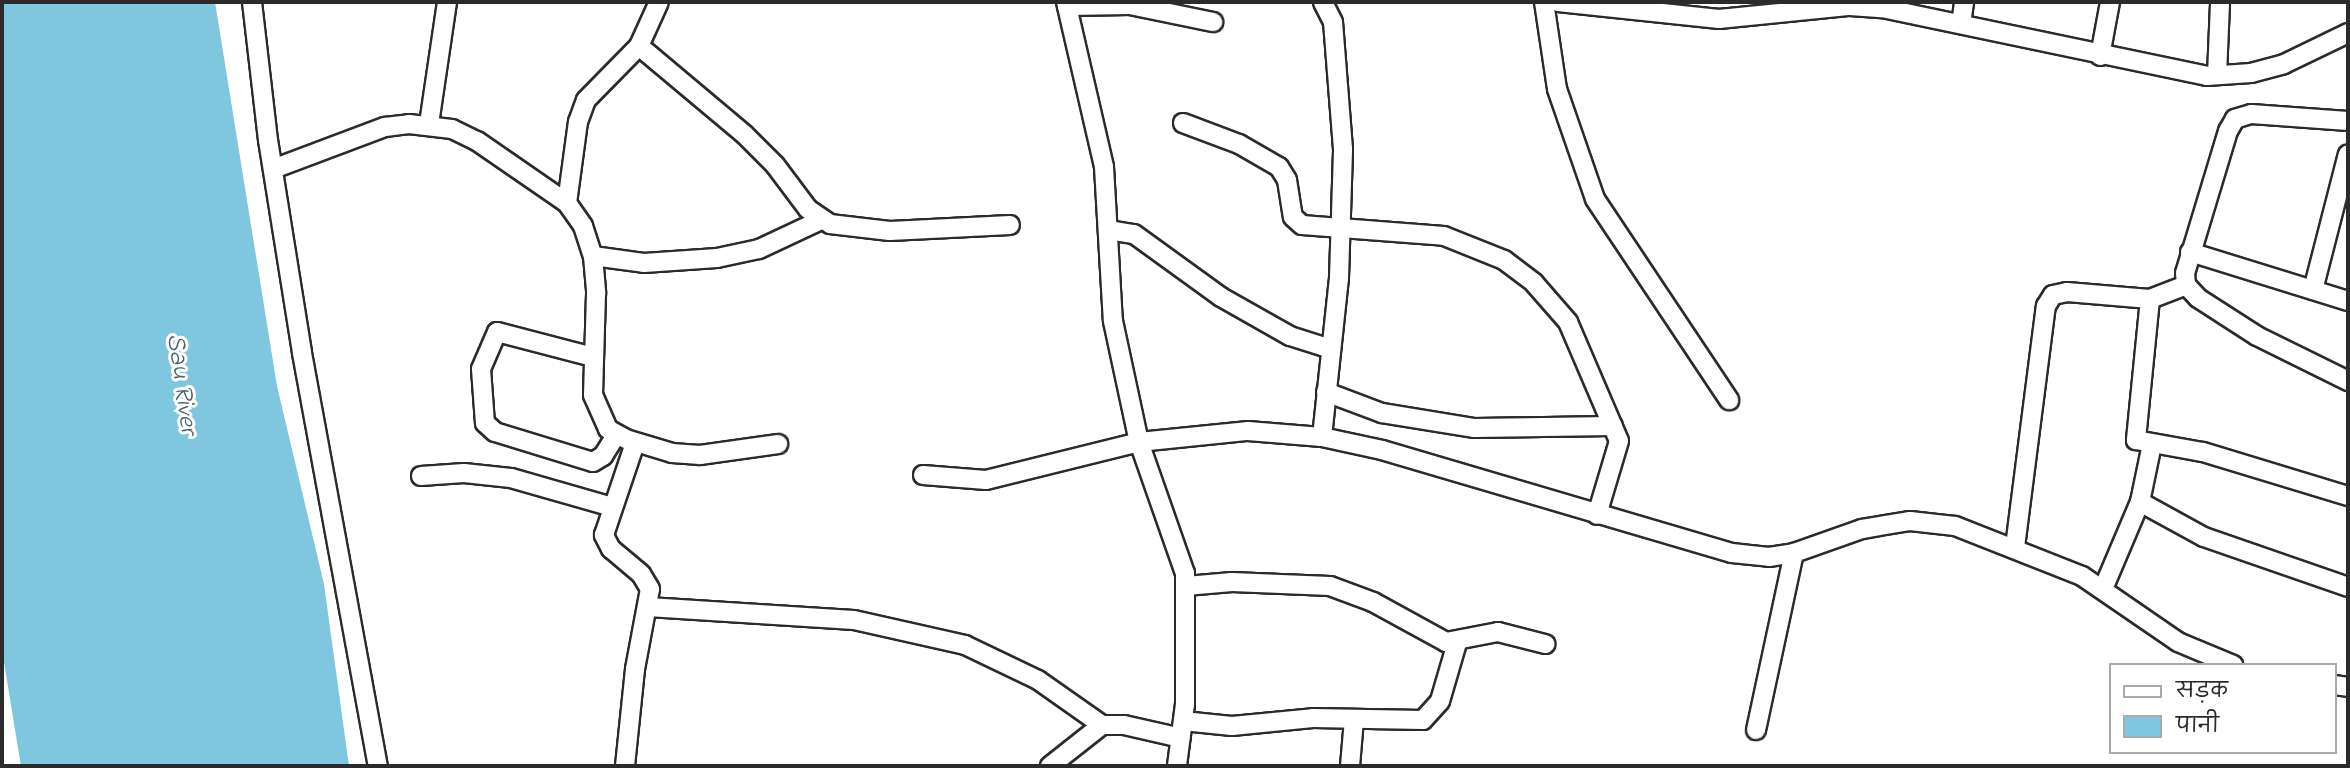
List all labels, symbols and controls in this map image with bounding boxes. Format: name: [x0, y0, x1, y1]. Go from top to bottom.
water label: Sau River: [157, 332, 203, 436]
legend: [2108, 663, 2336, 754]
text: सड़क: [2176, 677, 2228, 707]
text: पानी: [2176, 712, 2219, 742]

